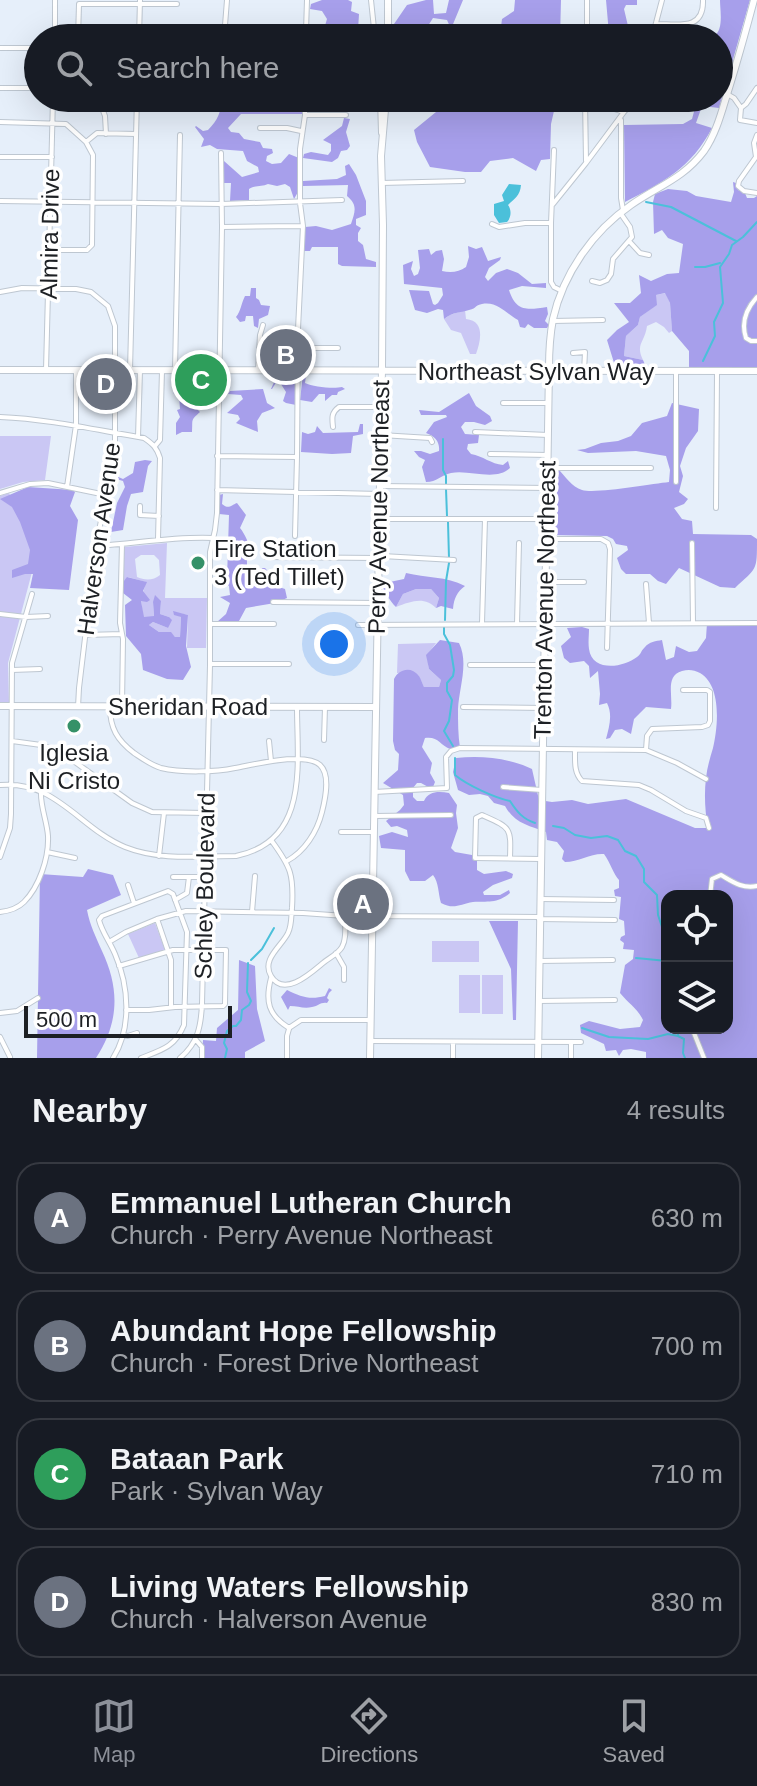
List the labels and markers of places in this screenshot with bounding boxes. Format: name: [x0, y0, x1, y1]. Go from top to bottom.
pin: B: [260, 325, 312, 385]
pin: C: [175, 350, 227, 410]
pin: D: [80, 354, 132, 414]
place label: Fire Station 3 (Ted Tillet): [214, 535, 345, 590]
marker: Fire Station 3 (Ted Tillet): [189, 554, 207, 572]
marker: Iglesia Ni Cristo: [65, 717, 83, 735]
place label: Iglesia Ni Cristo: [28, 739, 120, 794]
pin: A: [337, 874, 389, 934]

